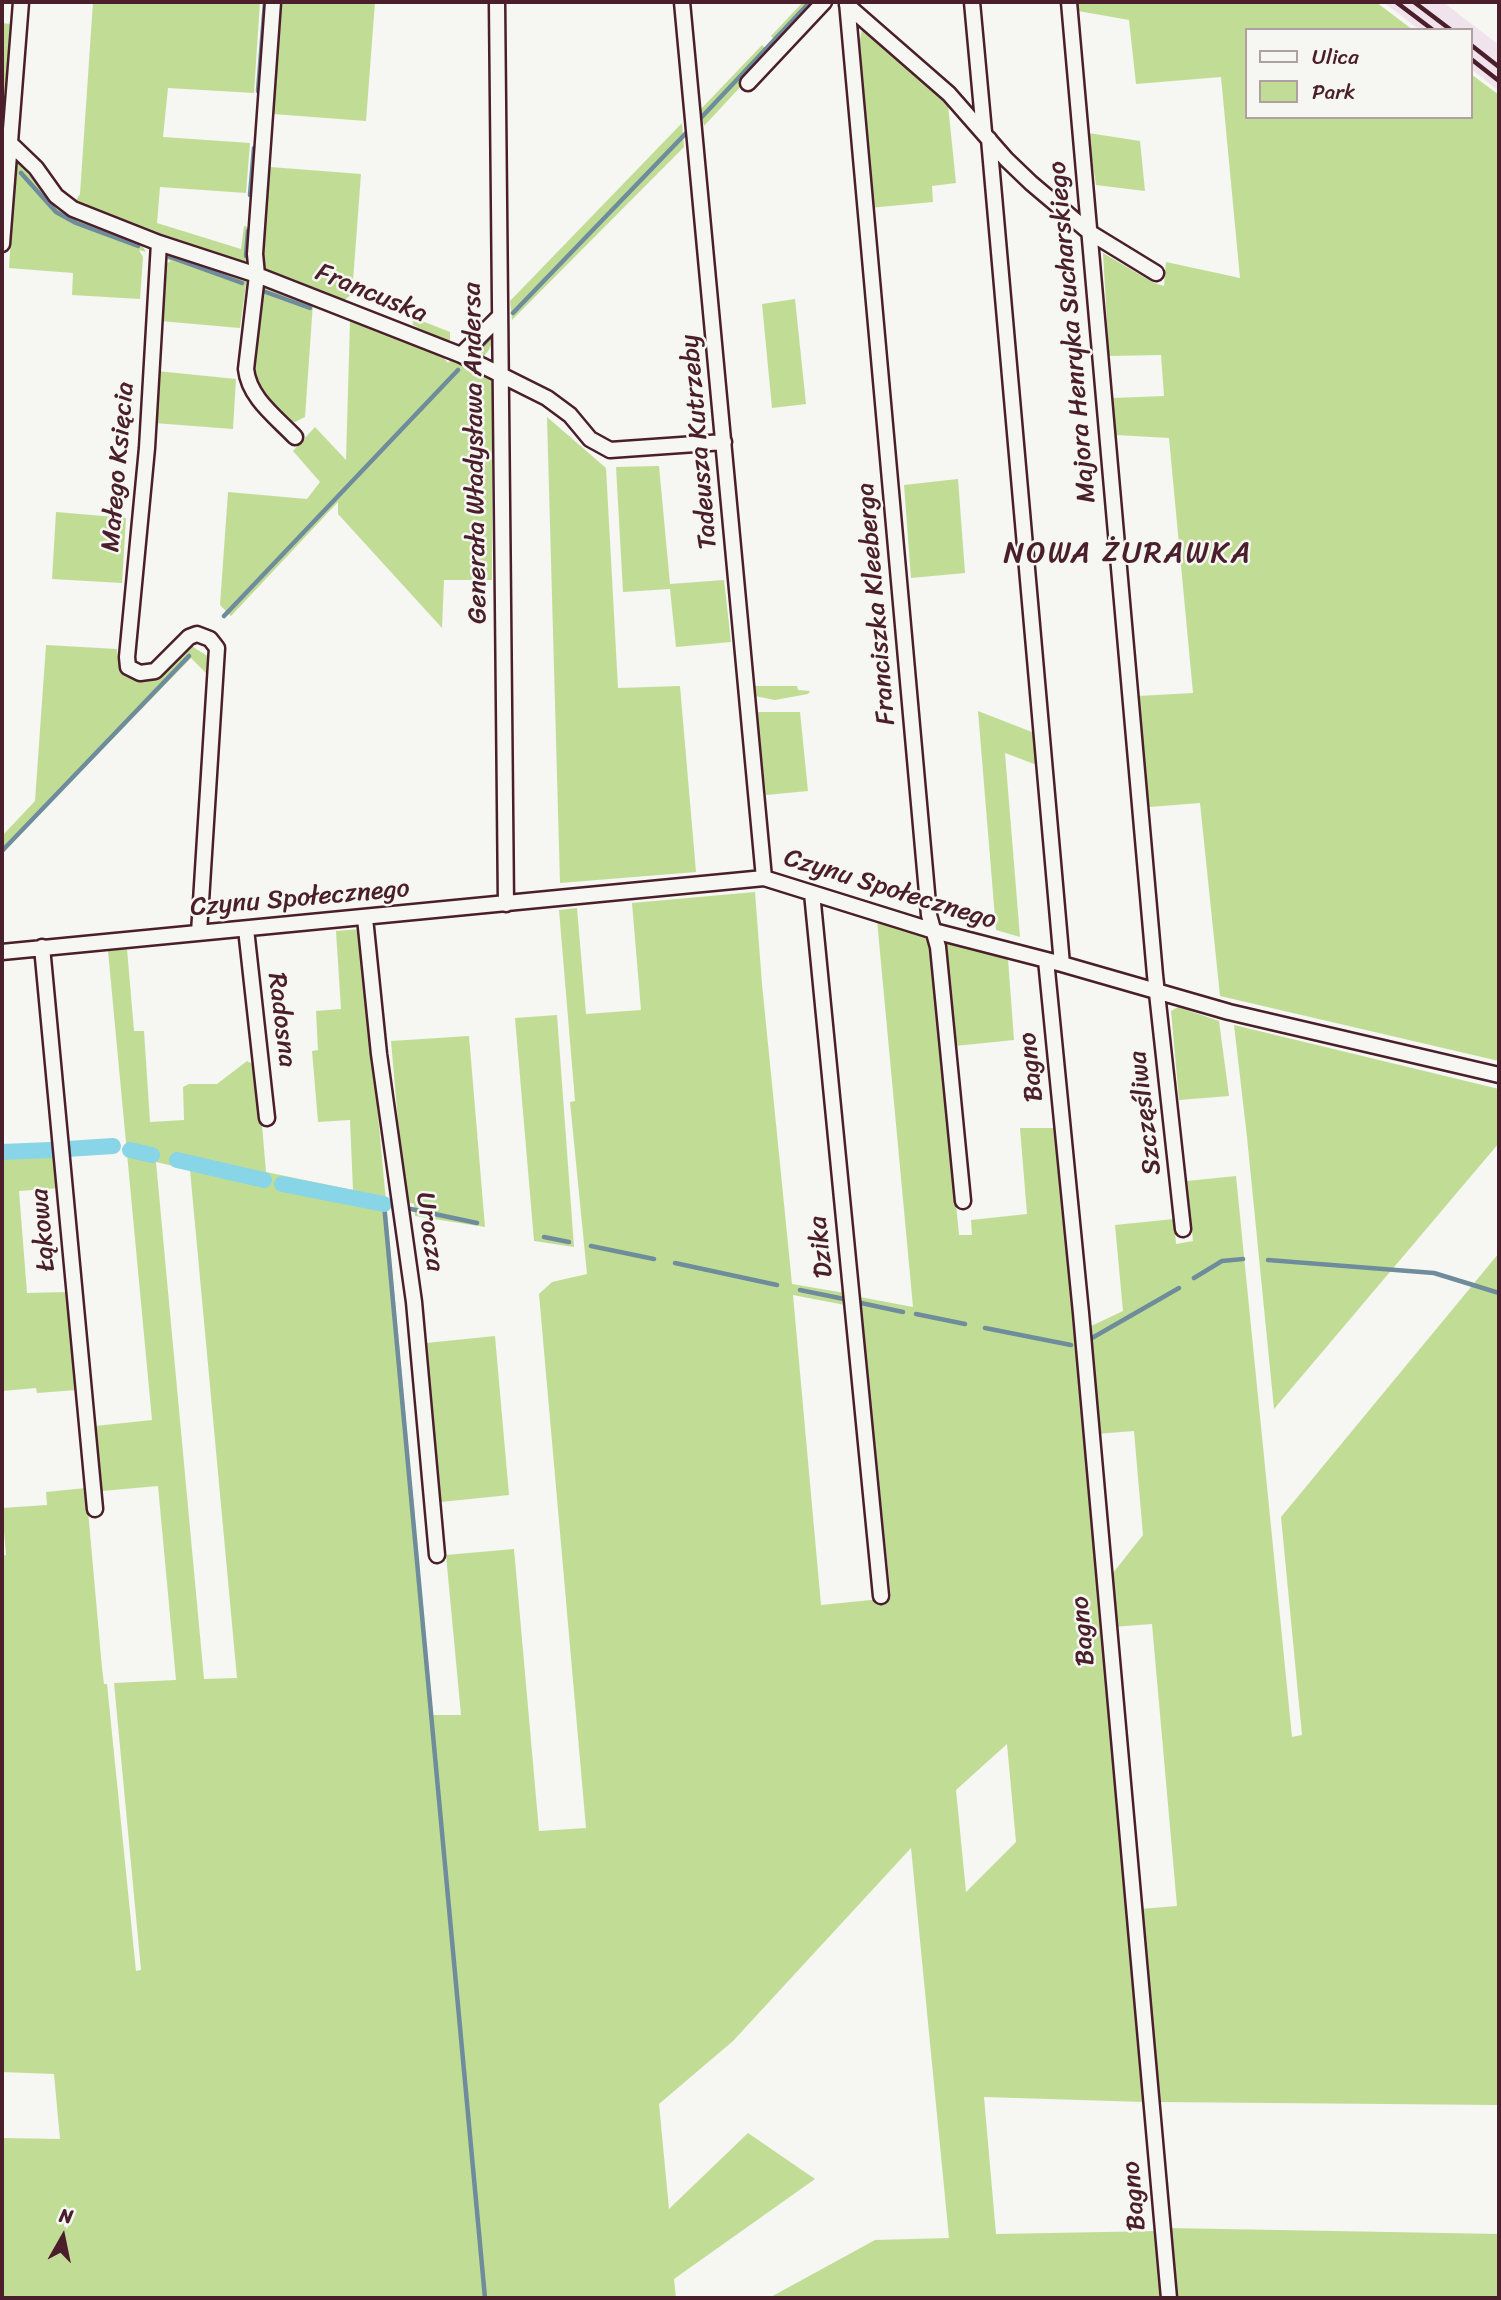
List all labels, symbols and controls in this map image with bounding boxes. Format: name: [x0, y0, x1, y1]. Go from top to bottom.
legend: [1246, 28, 1473, 119]
text: Ulica: [1312, 38, 1359, 76]
text: Park: [1312, 73, 1355, 111]
street label: Majora Henryka Sucharskiego: [1043, 160, 1103, 504]
street label: Francuska: [311, 258, 431, 330]
street label: Generała Władysława Andersa: [457, 282, 495, 624]
street label: Tadeusza Kutrzeby: [675, 333, 725, 551]
street label: Małego Księcia: [96, 381, 142, 553]
street label: Franciszka Kleeberga: [851, 482, 903, 726]
district label: NOWA ŻURAWKA: [1004, 536, 1252, 572]
street label: Czynu Społecznego: [780, 843, 1000, 937]
street label: Czynu Społecznego: [189, 874, 411, 924]
street label: Radosna: [260, 971, 302, 1069]
street label: Bagno: [1013, 1031, 1051, 1103]
street label: Szczęśliwa: [1123, 1049, 1169, 1177]
street label: Łąkowa: [25, 1187, 63, 1273]
street label: Urocza: [408, 1190, 450, 1274]
street label: Dzika: [803, 1215, 841, 1279]
street label: Bagno: [1065, 1595, 1103, 1667]
street label: Bagno: [1116, 2160, 1154, 2232]
text: N: [57, 2198, 75, 2233]
north arrow: [28, 2202, 98, 2272]

